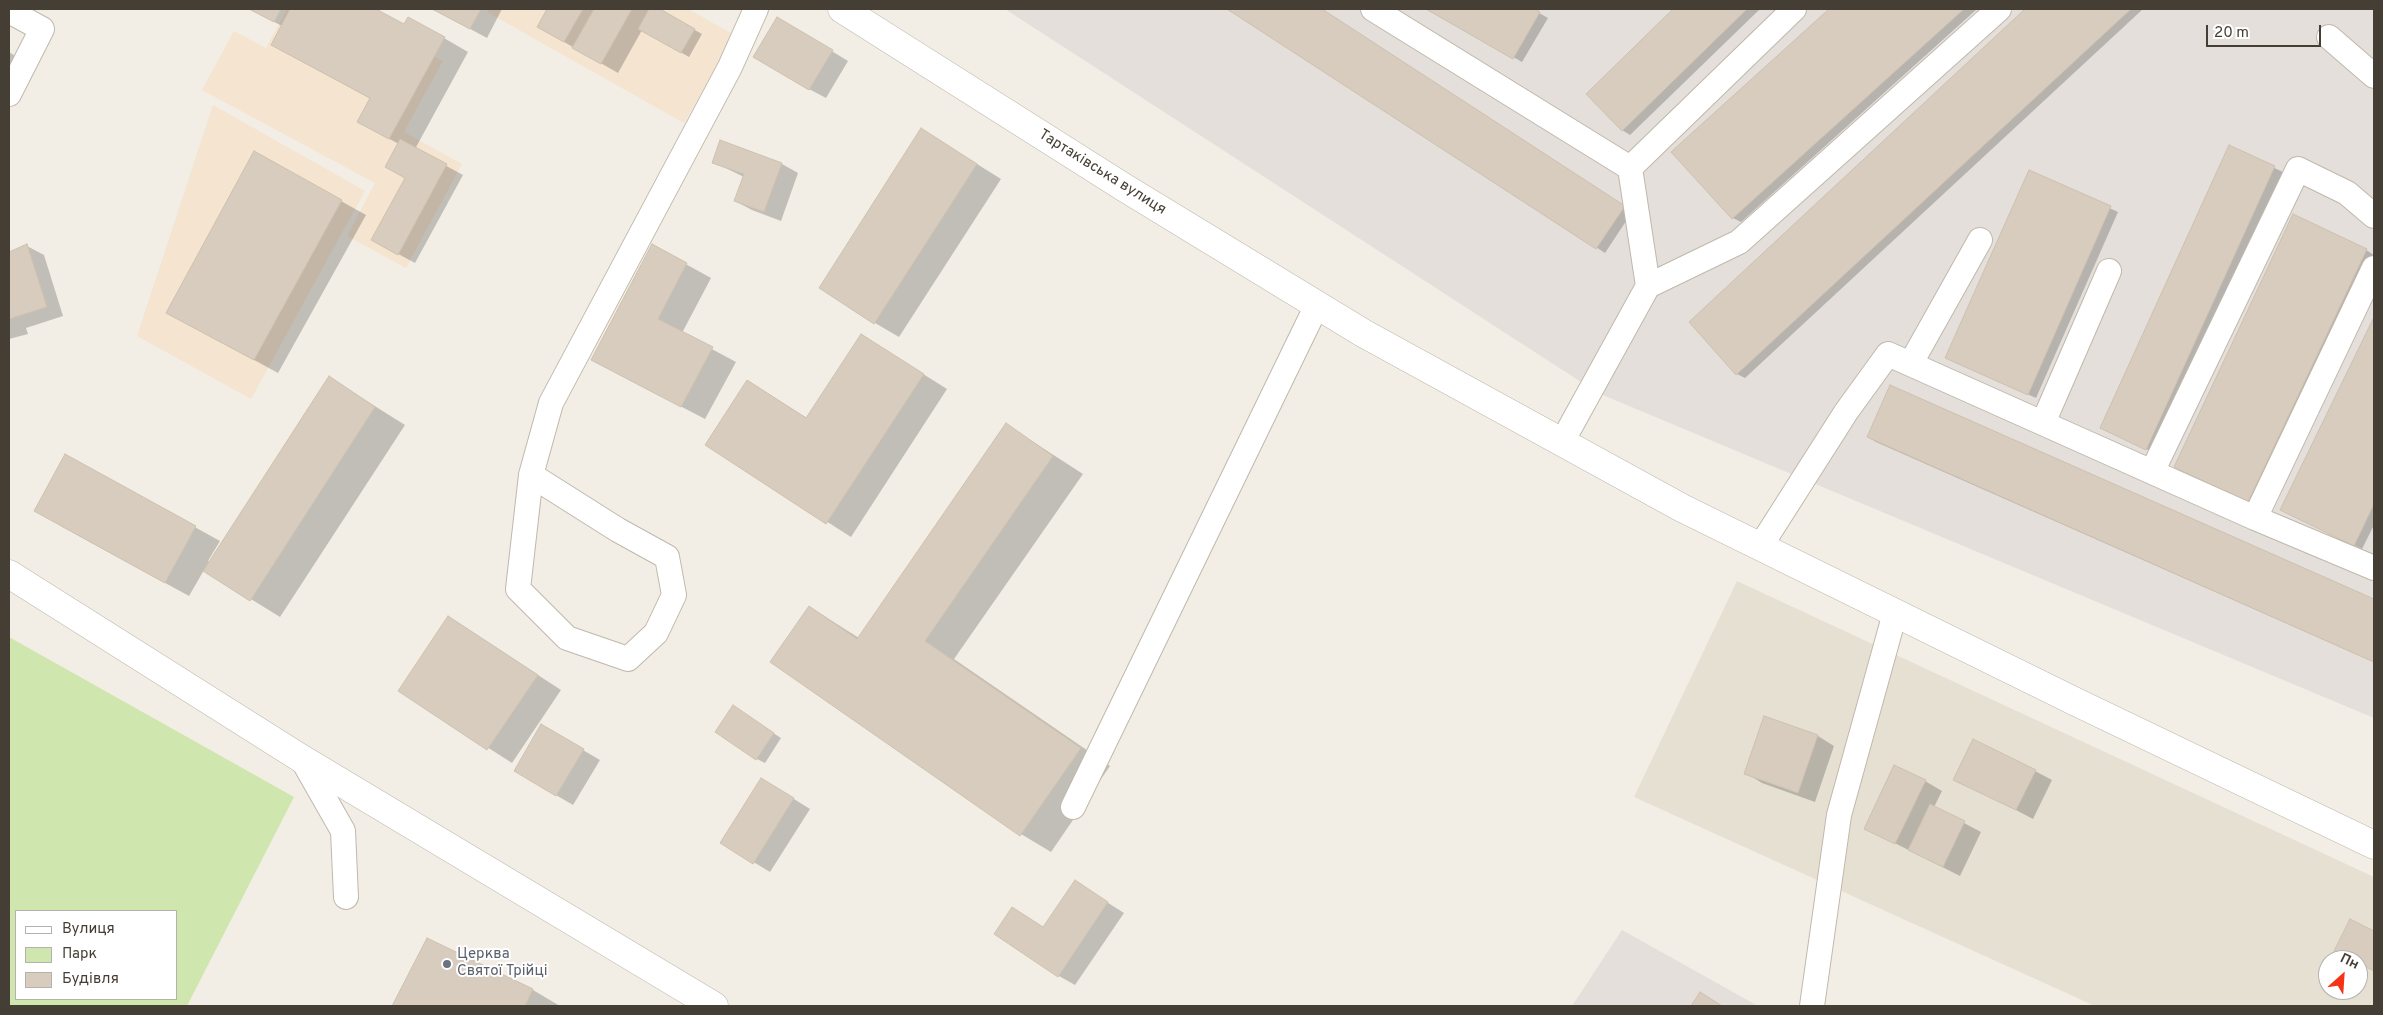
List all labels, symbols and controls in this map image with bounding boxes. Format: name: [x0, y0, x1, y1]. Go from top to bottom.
scale bar: [2208, 15, 2323, 47]
text: 20 m: [2214, 24, 2249, 43]
street label: Тартаківська вулиця: [1035, 126, 1169, 220]
legend: [15, 910, 178, 1000]
text: Вулиця: [62, 920, 115, 939]
text: Парк: [62, 945, 97, 964]
place label: Церква Святої Трійці: [457, 946, 548, 981]
north arrow: [2318, 950, 2368, 1000]
text: Пн: [2337, 950, 2362, 974]
marker: Церква Святої Трійці: [441, 958, 453, 970]
text: Будівля: [62, 970, 119, 989]

